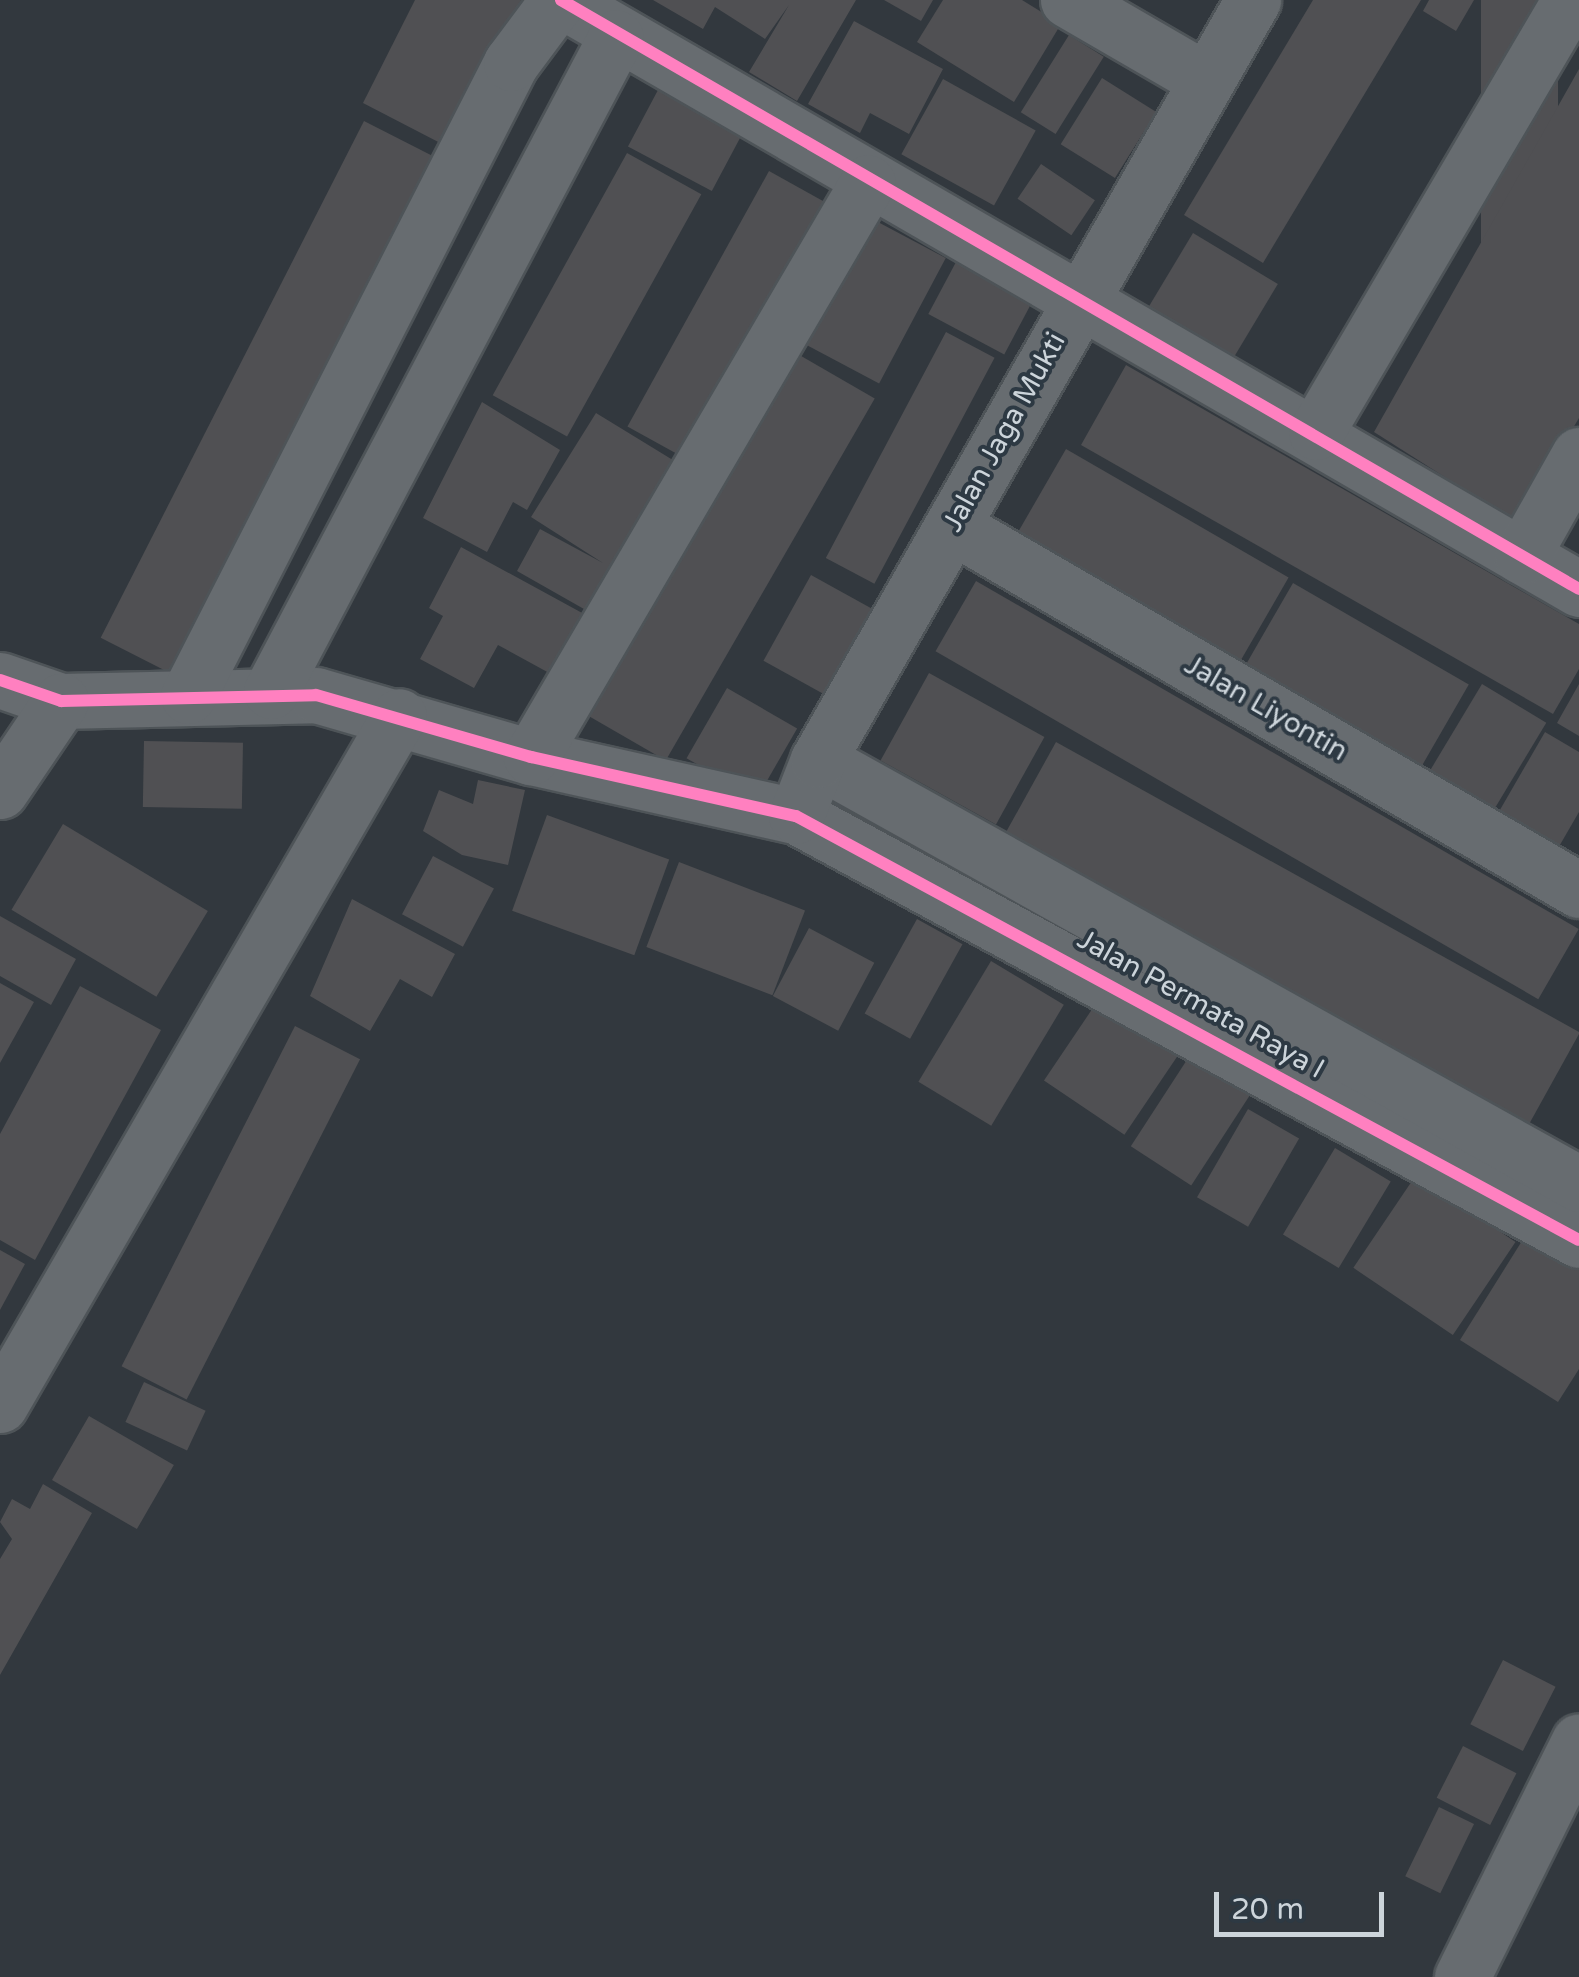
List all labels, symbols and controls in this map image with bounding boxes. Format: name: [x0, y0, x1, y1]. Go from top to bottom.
street label: Jalan Jaga Mukti: [936, 327, 1072, 537]
street label: Jalan Liyontin: [1179, 648, 1353, 768]
street label: Jalan Permata Raya I: [1072, 922, 1330, 1086]
scale bar: [1219, 1872, 1389, 1934]
text: 20 m: [1231, 1891, 1304, 1928]

